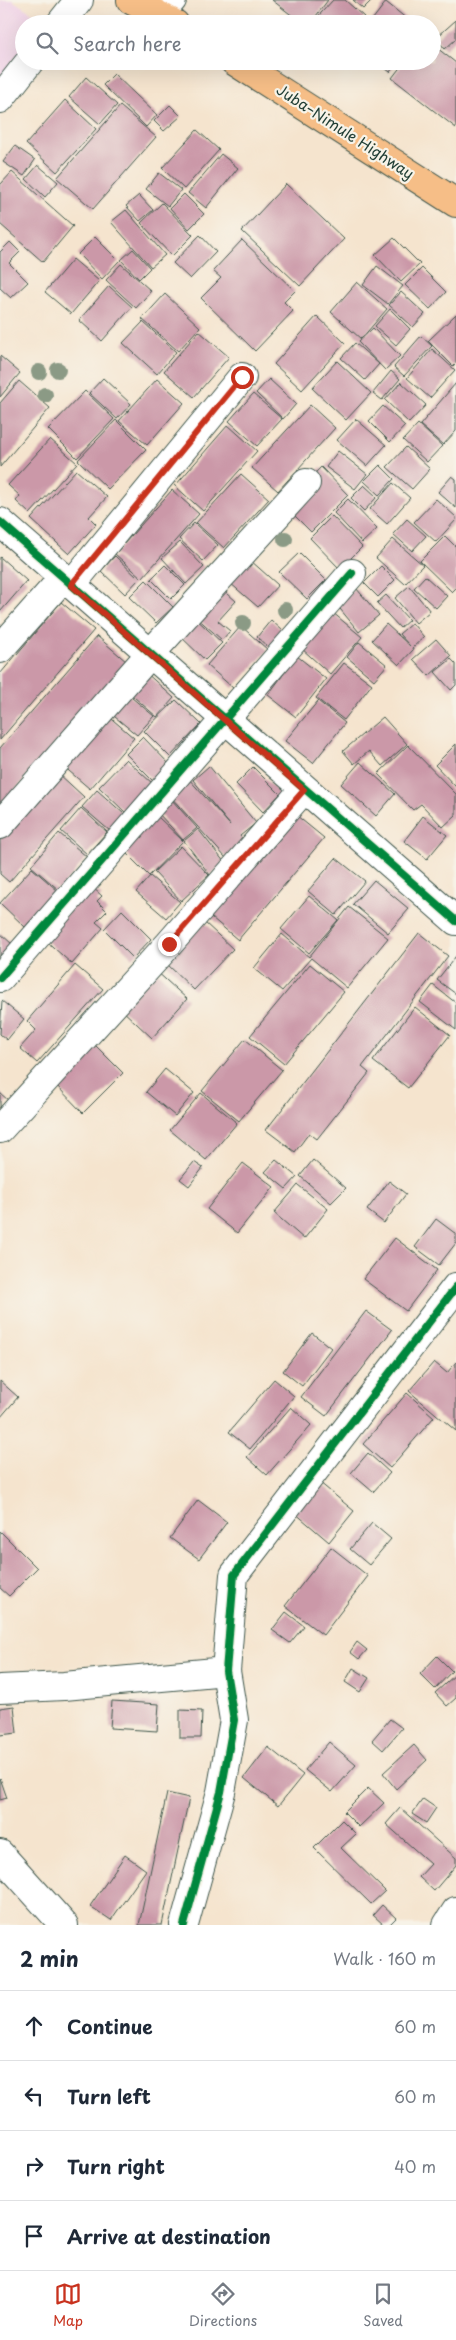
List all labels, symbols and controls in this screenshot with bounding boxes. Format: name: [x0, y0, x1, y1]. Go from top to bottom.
search box: [15, 15, 441, 70]
icon: search: [33, 29, 61, 57]
text: Search here: [73, 29, 182, 57]
street label: Juba–Nimule Highway: [272, 77, 419, 184]
route start: [231, 366, 254, 389]
route end: [158, 933, 181, 956]
text: 2 min: [20, 1942, 79, 1974]
text: Walk · 160 m: [333, 1946, 436, 1970]
icon: ahead: [20, 2012, 48, 2040]
text: Continue: [67, 2012, 153, 2040]
text: 60 m: [394, 2014, 436, 2038]
icon: left: [20, 2082, 48, 2110]
text: Turn left: [67, 2082, 151, 2110]
text: 60 m: [394, 2084, 436, 2108]
icon: right: [20, 2152, 48, 2180]
text: Turn right: [67, 2152, 165, 2180]
text: 40 m: [394, 2154, 436, 2178]
icon: arrive: [20, 2222, 48, 2250]
text: Arrive at destination: [67, 2222, 271, 2250]
tab: Map: [53, 2280, 83, 2331]
tab: Directions: [189, 2280, 257, 2331]
tab: Saved: [363, 2280, 403, 2331]

